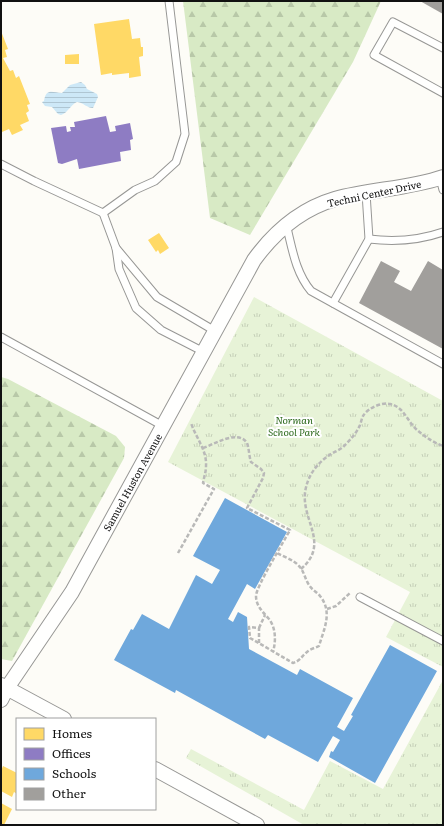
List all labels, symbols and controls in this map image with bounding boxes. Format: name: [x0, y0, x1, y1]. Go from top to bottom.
street label: Techni Center Drive: [326, 176, 422, 210]
park label: Norman School Park: [268, 412, 320, 439]
street label: Samuel Huston Avenue: [99, 430, 165, 534]
legend: [16, 718, 156, 810]
text: Homes: [52, 724, 92, 742]
text: Offices: [52, 744, 91, 762]
text: Schools: [52, 764, 97, 782]
text: Other: [52, 784, 86, 802]

